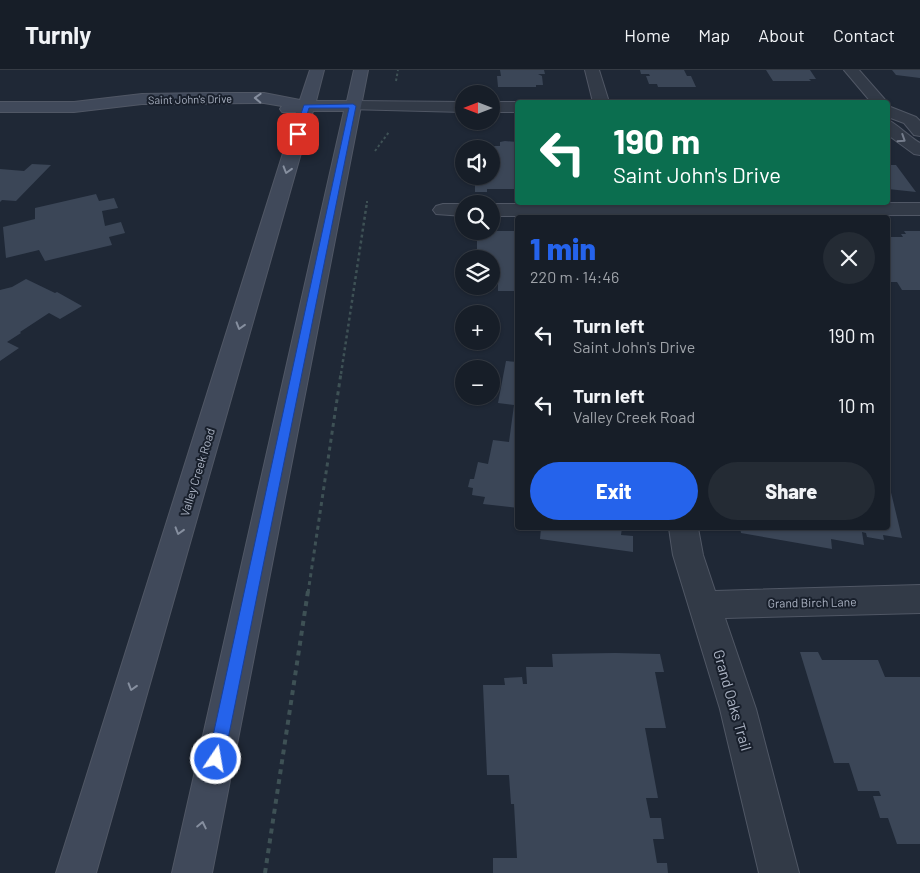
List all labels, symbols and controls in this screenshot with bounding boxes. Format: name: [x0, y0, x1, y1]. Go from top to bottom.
text: Turnly: [25, 20, 91, 49]
text: Home: [624, 24, 670, 46]
text: Map: [698, 24, 730, 46]
text: About: [758, 24, 805, 46]
text: Contact: [833, 24, 895, 46]
north arrow: [455, 85, 500, 130]
map controls: [455, 85, 500, 405]
street label: Saint John's Drive: [148, 92, 232, 106]
one-way arrow: [254, 93, 262, 104]
pin: [277, 113, 319, 155]
text: 190 m: [613, 119, 700, 161]
icon: arrive: [284, 120, 312, 148]
icon: left: [530, 120, 595, 185]
one-way arrow: [897, 133, 906, 143]
button: sound: [455, 140, 500, 185]
text: Saint John's Drive: [613, 161, 781, 187]
one-way arrow: [283, 165, 293, 174]
button: search: [455, 195, 500, 240]
text: 1 min: [530, 230, 596, 266]
button: close: [823, 232, 875, 284]
button: layers: [455, 250, 500, 295]
text: 220 m · 14:46: [530, 267, 619, 286]
button: +: [455, 305, 500, 350]
text: Turn left: [573, 314, 644, 337]
one-way arrow: [236, 321, 246, 329]
icon: left: [530, 321, 558, 349]
text: 190 m: [828, 324, 875, 347]
text: Saint John's Drive: [573, 337, 695, 356]
button: −: [455, 360, 500, 405]
text: Turn left: [573, 384, 644, 407]
icon: left: [530, 391, 558, 419]
text: 10 m: [838, 394, 875, 417]
text: Valley Creek Road: [573, 407, 695, 426]
street label: Valley Creek Road: [177, 426, 217, 518]
button: Exit: [530, 462, 698, 520]
button: Share: [708, 462, 875, 520]
one-way arrow: [174, 527, 184, 535]
street label: Grand Birch Lane: [767, 594, 857, 610]
street label: Grand Oaks Trail: [710, 647, 756, 753]
one-way arrow: [127, 682, 137, 691]
position arrow: [189, 732, 241, 784]
one-way arrow: [196, 821, 207, 830]

